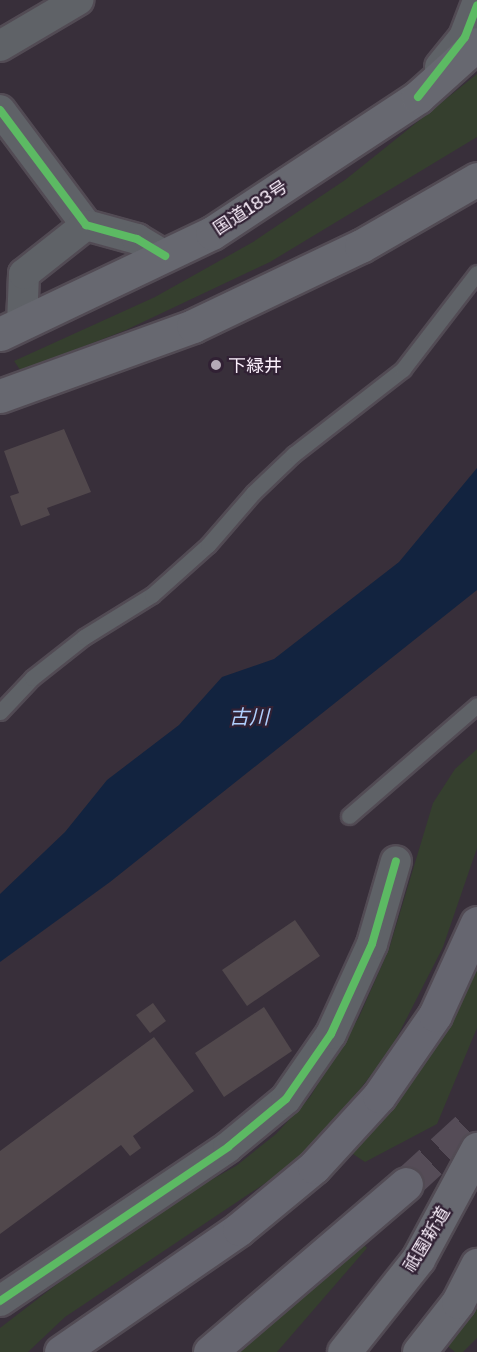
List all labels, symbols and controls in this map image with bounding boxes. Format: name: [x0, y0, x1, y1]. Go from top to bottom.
street label: 国道183号: [209, 175, 291, 239]
place label: 下緑井: [228, 354, 282, 376]
marker: 下緑井: [209, 358, 223, 372]
water label: 古川: [229, 704, 269, 728]
street label: 祇園新道: [398, 1203, 454, 1275]

